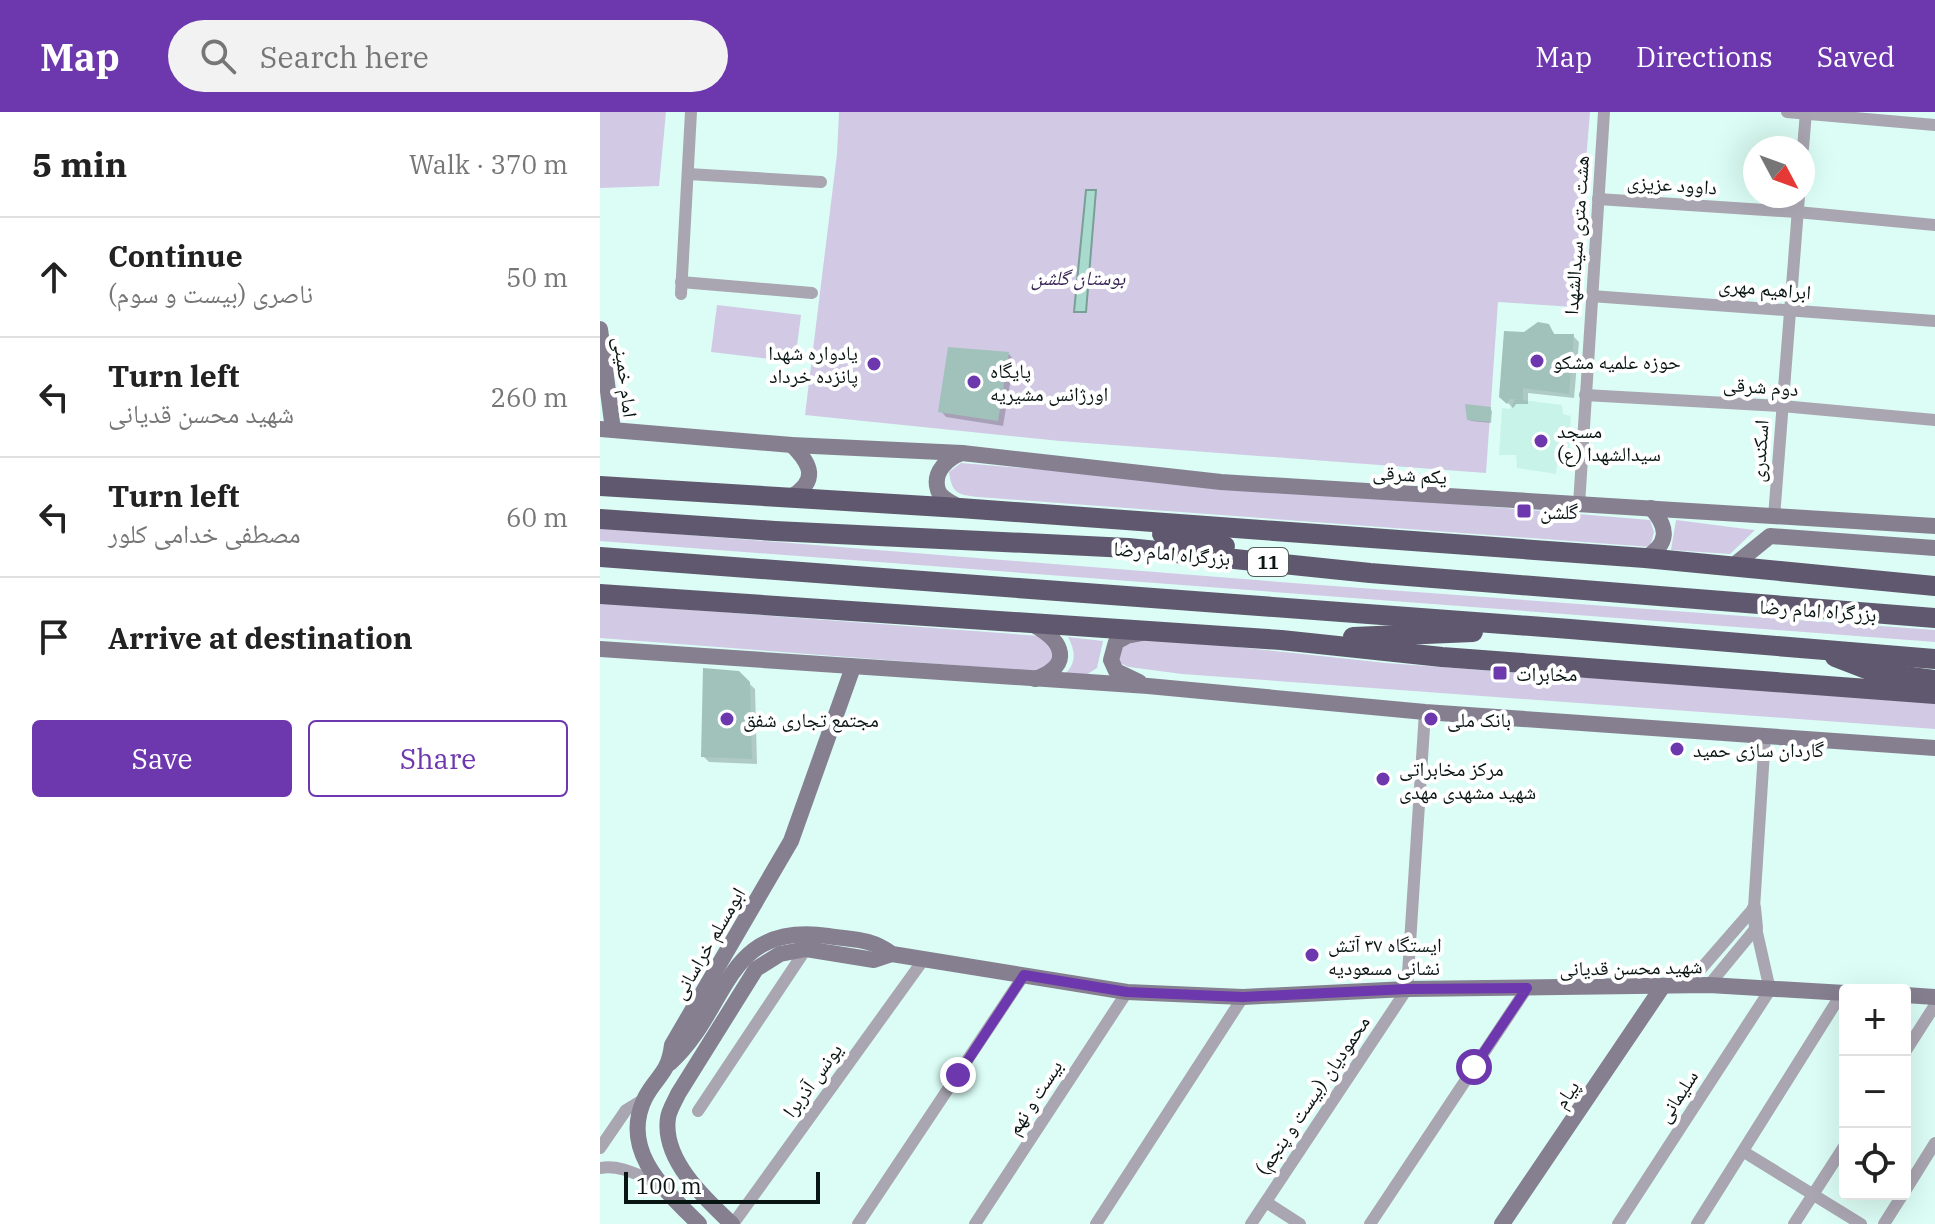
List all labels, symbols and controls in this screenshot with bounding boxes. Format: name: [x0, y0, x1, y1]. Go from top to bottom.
search box: [168, 20, 728, 92]
text: Map: [40, 32, 120, 81]
icon: search: [196, 34, 240, 78]
text: Search here: [260, 37, 429, 76]
text: Map: [1535, 38, 1592, 75]
text: Directions: [1636, 38, 1773, 75]
text: Saved: [1817, 38, 1895, 75]
north arrow: [1743, 136, 1815, 208]
text: 5 min: [32, 142, 127, 186]
text: Walk · 370 m: [409, 147, 568, 181]
street label: هشت متری سیدالشهدا: [1557, 154, 1595, 316]
street label: داوود عزیزی: [1626, 167, 1718, 201]
text: Continue: [108, 236, 243, 275]
icon: ahead: [32, 255, 76, 299]
text: 50 m: [506, 260, 568, 294]
park label: بوستان گلشن: [1031, 264, 1126, 291]
street label: ابراهیم مهری: [1717, 271, 1812, 306]
text: ناصری (بیست و سوم): [108, 276, 313, 310]
street label: امام خمینی: [607, 335, 644, 419]
place label: یادواره شهدا پانزده خرداد: [768, 339, 858, 389]
place label: حوزه علمیه مشکو: [1553, 348, 1681, 375]
marker: حوزه علمیه مشکو: [1528, 352, 1546, 370]
marker: یادواره شهدا پانزده خرداد: [865, 355, 883, 373]
text: Turn left: [108, 356, 240, 395]
place label: پایگاه اورژانس مشیریه: [990, 357, 1108, 407]
street label: دوم شرقی: [1722, 370, 1800, 403]
marker: پایگاه اورژانس مشیریه: [965, 373, 983, 391]
icon: left: [32, 375, 76, 419]
text: 260 m: [490, 380, 568, 414]
text: شهید محسن قدیانی: [108, 396, 294, 430]
place label: مسجد سیدالشهدا (ع): [1557, 417, 1661, 467]
street label: اسکندری: [1743, 419, 1775, 483]
marker: مسجد سیدالشهدا (ع): [1532, 432, 1550, 450]
street label: یکم شرقی: [1372, 458, 1448, 491]
text: Turn left: [108, 476, 240, 515]
icon: left: [32, 495, 76, 539]
place label: گلشن: [1540, 498, 1578, 525]
text: 60 m: [506, 500, 568, 534]
marker: گلشن: [1515, 502, 1533, 520]
text: مصطفی خدامی کلور: [108, 516, 301, 550]
street label: بزرگراه امام رضا: [1112, 534, 1232, 573]
road number: 11: [1248, 548, 1288, 576]
street label: بزرگراه امام رضا: [1759, 592, 1877, 629]
icon: arrive: [32, 615, 76, 659]
text: Arrive at destination: [108, 618, 413, 657]
place label: مخابرات: [1516, 660, 1577, 687]
marker: مخابرات: [1491, 664, 1509, 682]
place label: مجتمع تجاری شفق: [743, 706, 879, 733]
place label: بانک ملی: [1447, 706, 1511, 733]
marker: مجتمع تجاری شفق: [718, 710, 736, 728]
marker: بانک ملی: [1422, 710, 1440, 728]
button: Save: [32, 720, 292, 797]
button: Share: [308, 720, 568, 797]
place label: گاردان سازی حمید: [1693, 736, 1824, 763]
marker: گاردان سازی حمید: [1668, 740, 1686, 758]
place label: مرکز مخابراتی شهید مشهدی مهدی: [1399, 755, 1536, 805]
marker: مرکز مخابراتی شهید مشهدی مهدی: [1374, 770, 1392, 788]
street label: ابومسلم خراسانی: [665, 882, 752, 1004]
place label: ایستگاه ۳۷ آتش نشانی مسعودیه: [1328, 931, 1442, 981]
marker: ایستگاه ۳۷ آتش نشانی مسعودیه: [1303, 946, 1321, 964]
street label: شهید محسن قدیانی: [1559, 952, 1703, 982]
map controls: [1839, 984, 1911, 1200]
button: +: [1839, 984, 1911, 1056]
street label: محمودیان (بیست و پنجم): [1248, 1010, 1376, 1181]
street label: یونس آذربرا: [776, 1037, 848, 1123]
route start: [1456, 1049, 1492, 1085]
street label: بیست و نهم: [1000, 1054, 1069, 1140]
button: −: [1839, 1056, 1911, 1128]
route end: [940, 1057, 976, 1093]
street label: سلیمانی: [1650, 1064, 1704, 1128]
street label: پیام: [1547, 1074, 1586, 1114]
button: locate: [1839, 1128, 1911, 1200]
scale bar: [624, 1168, 820, 1204]
text: 100 m: [636, 1171, 702, 1200]

